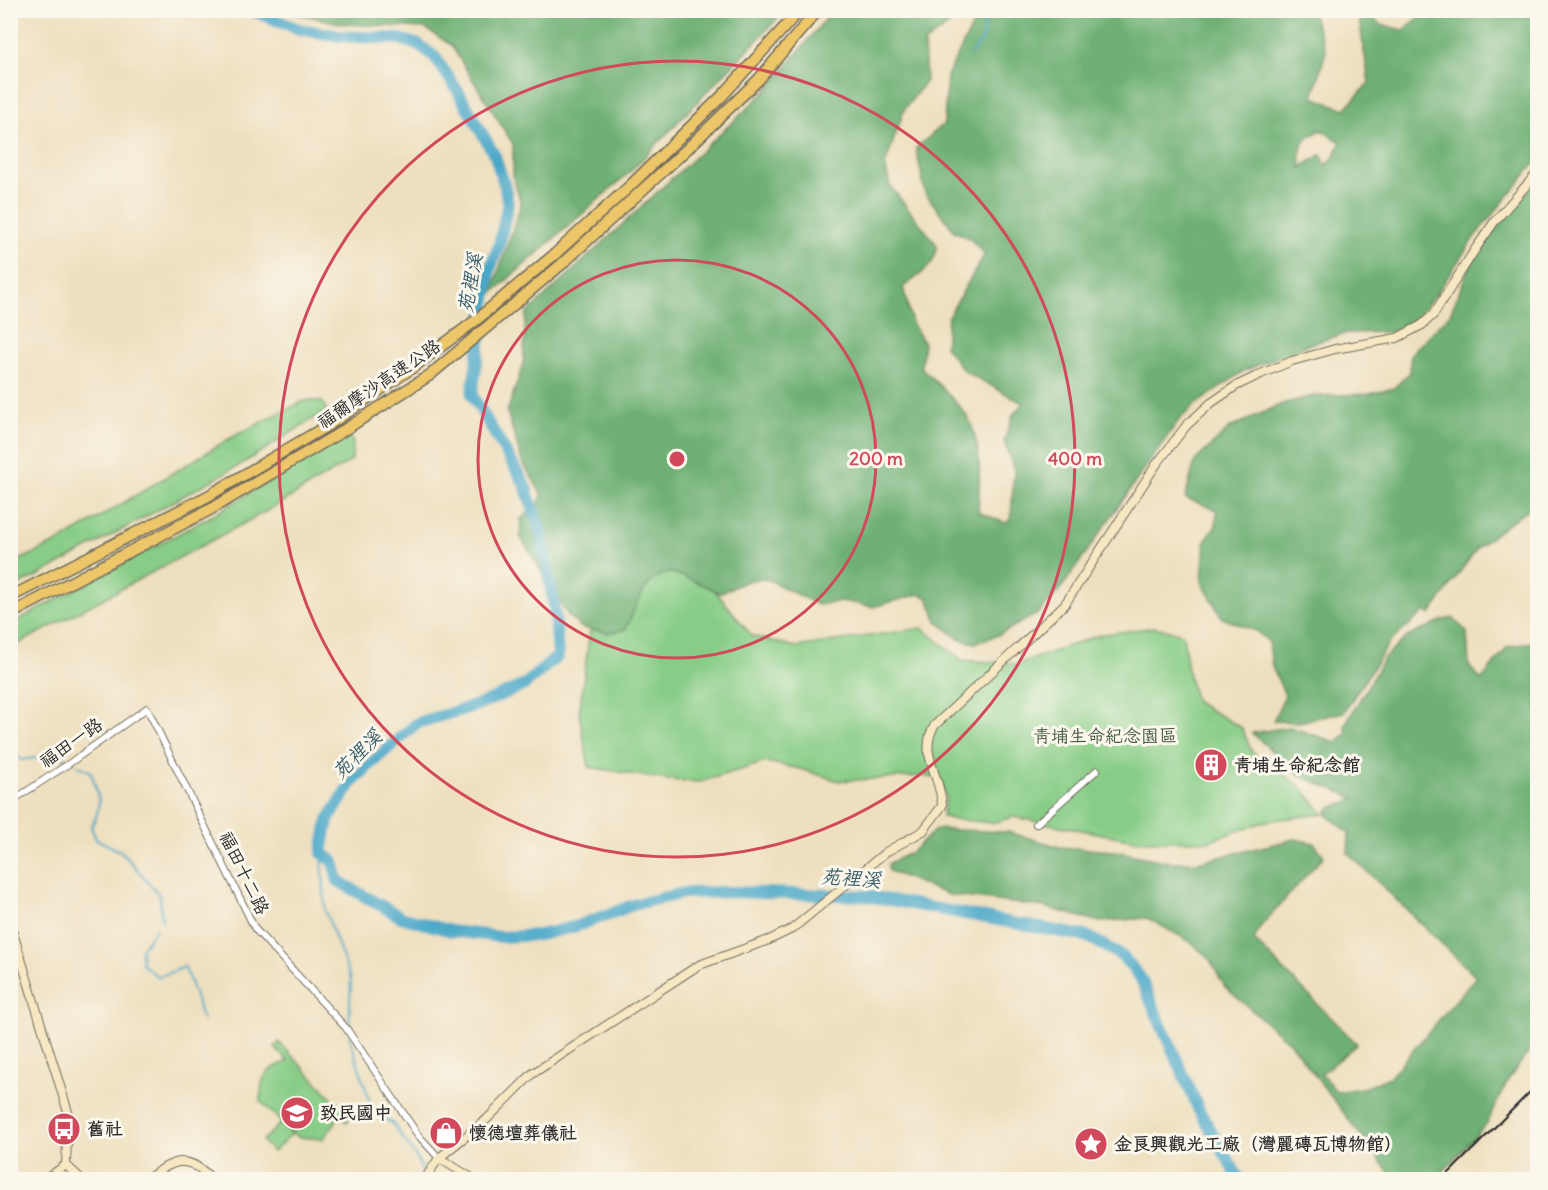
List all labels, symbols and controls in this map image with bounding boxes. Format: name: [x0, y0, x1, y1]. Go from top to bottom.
water label: 苑裡溪: [452, 250, 487, 315]
street label: 福爾摩沙高速公路: [313, 334, 445, 433]
text: 200 m: [849, 447, 903, 470]
text: 400 m: [1048, 447, 1102, 470]
centre of rings: [667, 449, 687, 469]
street label: 福田一路: [35, 713, 107, 773]
water label: 苑裡溪: [327, 723, 387, 784]
park label: 青埔生命紀念園區: [1033, 724, 1177, 747]
building icon: 青埔生命紀念館: [1193, 747, 1229, 783]
place label: 青埔生命紀念館: [1234, 753, 1360, 776]
street label: 福田十二路: [214, 827, 275, 918]
water label: 苑裡溪: [820, 863, 883, 892]
school or university icon: 致民國中: [279, 1095, 315, 1131]
place label: 致民國中: [320, 1101, 392, 1124]
bus stop icon: 舊社: [46, 1111, 82, 1147]
shop icon: 懷德壇葬儀社: [428, 1115, 464, 1151]
place label: 舊社: [87, 1117, 123, 1140]
place label: 懷德壇葬儀社: [469, 1121, 577, 1144]
place icon: 金良興觀光工廠（灣麗磚瓦博物館）: [1073, 1126, 1109, 1162]
place label: 金良興觀光工廠（灣麗磚瓦博物館）: [1114, 1132, 1402, 1155]

